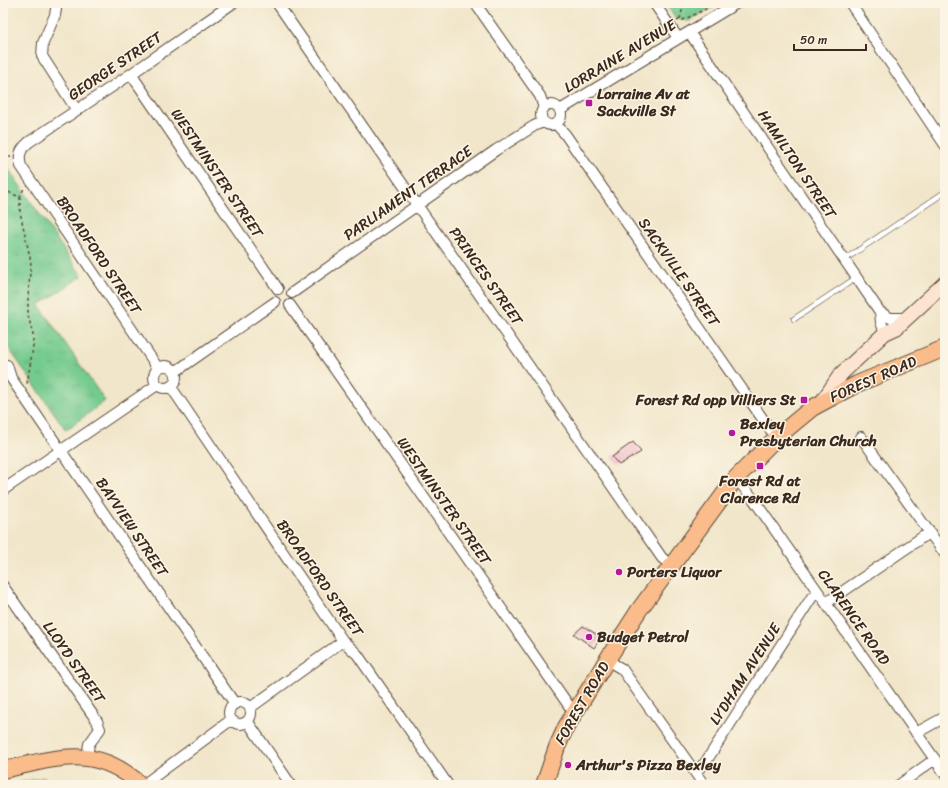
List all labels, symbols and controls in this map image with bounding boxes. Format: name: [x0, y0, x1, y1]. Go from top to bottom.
street label: LORRAINE AVENUE: [559, 11, 683, 100]
street label: GEORGE STREET: [62, 24, 169, 107]
scale bar: [794, 26, 866, 52]
text: 50 m: [800, 29, 827, 51]
place label: Lorraine Av at Sackville St: [596, 81, 691, 124]
marker: Lorraine Av at Sackville St: [584, 98, 594, 108]
street label: WESTMINSTER STREET: [164, 103, 271, 244]
street label: HAMILTON STREET: [751, 104, 844, 225]
street label: PARLIAMENT TERRACE: [338, 138, 479, 247]
street label: BROADFORD STREET: [50, 190, 149, 321]
street label: SACKVILLE STREET: [631, 212, 727, 333]
street label: PRINCES STREET: [442, 221, 531, 332]
street label: FOREST ROAD: [825, 348, 921, 410]
place label: Forest Rd opp Villiers St: [635, 387, 796, 413]
marker: Forest Rd opp Villiers St: [799, 395, 809, 405]
place label: Bexley Presbyterian Church: [740, 411, 877, 454]
marker: Bexley Presbyterian Church: [727, 428, 737, 438]
street label: WESTMINSTER STREET: [390, 432, 499, 572]
marker: Forest Rd at Clarence Rd: [755, 461, 765, 471]
place label: Forest Rd at Clarence Rd: [718, 468, 801, 511]
street label: BAYVIEW STREET: [89, 472, 176, 583]
street label: BROADFORD STREET: [270, 514, 371, 643]
place label: Porters Liquor: [627, 559, 723, 585]
street label: CLARENCE ROAD: [811, 563, 897, 671]
marker: Porters Liquor: [614, 567, 624, 577]
street label: LLOYD STREET: [36, 615, 113, 709]
street label: LYDHAM AVENUE: [702, 616, 789, 730]
place label: Budget Petrol: [597, 624, 689, 650]
marker: Budget Petrol: [584, 632, 594, 642]
street label: FOREST ROAD: [547, 656, 617, 750]
place label: Arthur's Pizza Bexley: [575, 752, 722, 778]
marker: Arthur's Pizza Bexley: [563, 760, 573, 770]

